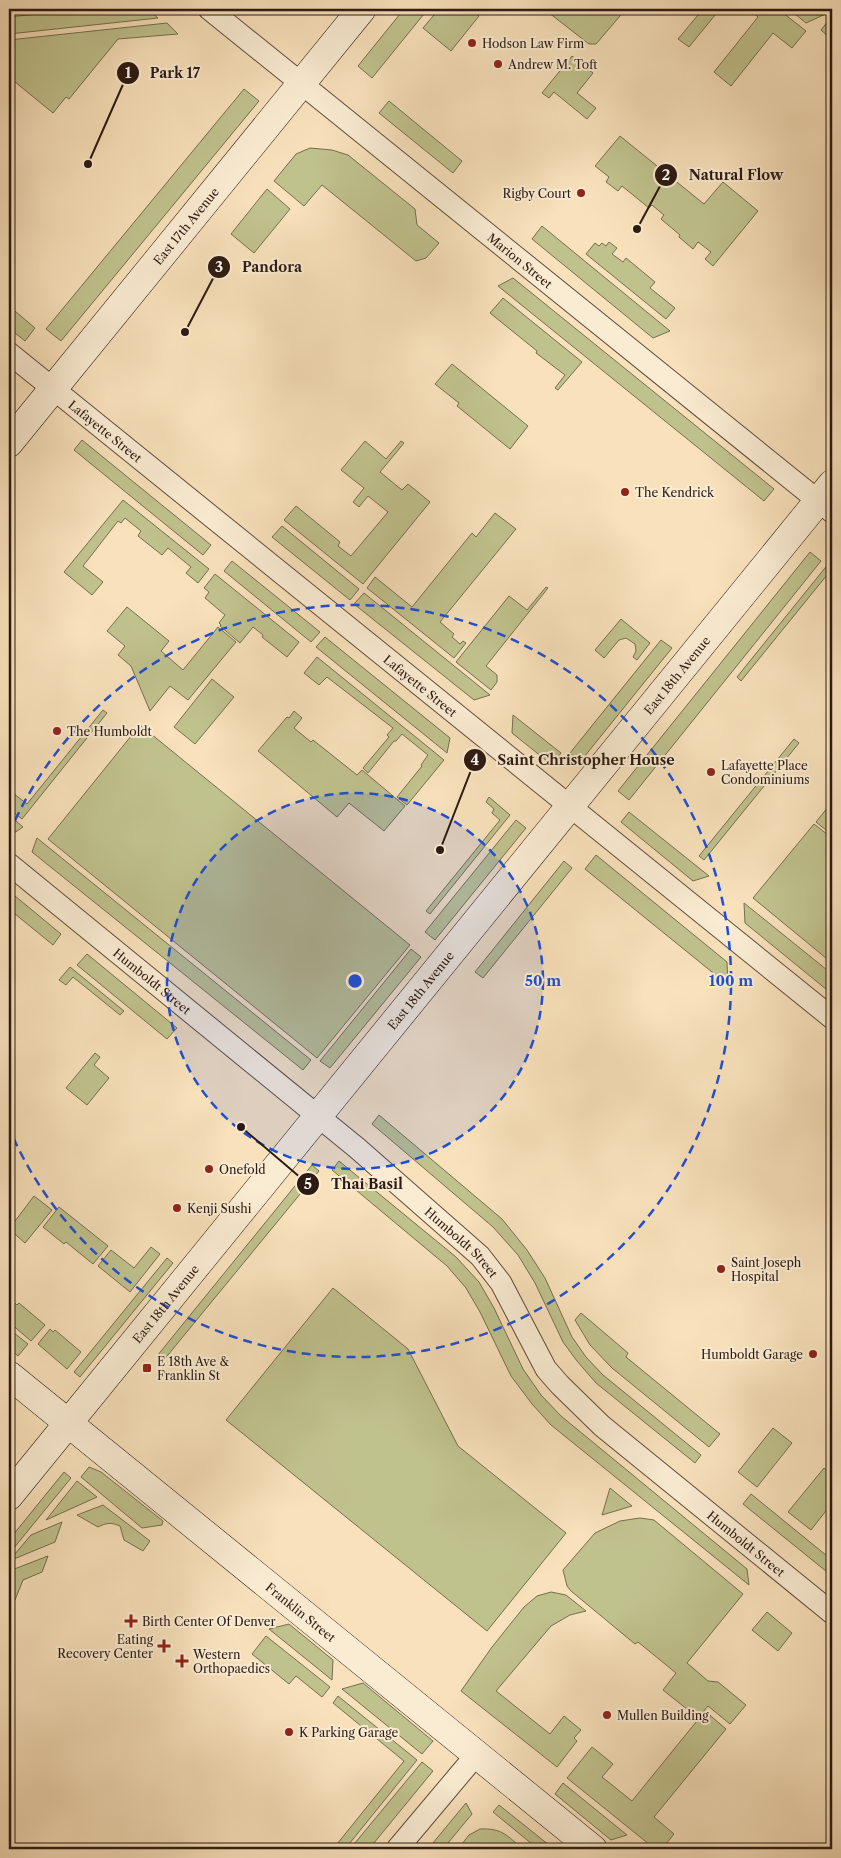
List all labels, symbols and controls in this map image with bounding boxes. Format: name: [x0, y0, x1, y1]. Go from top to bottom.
place label: Hodson Law Firm: [482, 36, 584, 51]
marker: Hodson Law Firm: [466, 37, 478, 49]
place label: Andrew M. Toft: [507, 57, 598, 72]
callout: Park 17: [115, 58, 211, 87]
marker: Andrew M. Toft: [492, 58, 504, 70]
text: 1: [125, 63, 132, 82]
text: Park 17: [150, 64, 201, 82]
callout: Natural Flow: [654, 160, 793, 189]
text: 2: [662, 165, 671, 184]
text: Natural Flow: [689, 166, 784, 184]
street label: East 17th Avenue: [150, 184, 222, 268]
place label: Rigby Court: [502, 186, 572, 201]
marker: Rigby Court: [575, 187, 587, 199]
street label: Marion Street: [485, 230, 556, 291]
callout: Pandora: [207, 252, 312, 281]
text: 3: [215, 257, 223, 276]
text: Pandora: [242, 258, 303, 276]
street label: Lafayette Street: [66, 397, 146, 466]
place label: The Kendrick: [635, 485, 715, 500]
marker: The Kendrick: [619, 486, 631, 498]
street label: East 18th Avenue: [640, 633, 713, 717]
street label: Lafayette Street: [381, 651, 461, 720]
place label: The Humboldt: [67, 724, 153, 739]
marker: The Humboldt: [51, 725, 63, 737]
callout: Saint Christopher House: [462, 745, 685, 774]
text: 4: [471, 750, 480, 769]
text: Saint Christopher House: [497, 751, 675, 769]
place label: Lafayette Place Condominiums: [721, 758, 810, 787]
marker: Lafayette Place Condominiums: [705, 766, 717, 778]
street label: Humboldt Street: [111, 945, 195, 1018]
street label: East 18th Avenue: [384, 948, 457, 1032]
text: 50 m: [525, 971, 561, 990]
text: 100 m: [709, 971, 753, 990]
centre of rings: [346, 972, 364, 990]
place label: Onefold: [219, 1162, 266, 1177]
marker: Onefold: [203, 1163, 215, 1175]
callout: Thai Basil: [296, 1170, 413, 1199]
text: 5: [304, 1174, 312, 1193]
text: Thai Basil: [331, 1175, 403, 1193]
place label: Kenji Sushi: [187, 1201, 252, 1216]
marker: Kenji Sushi: [171, 1202, 183, 1214]
street label: Humboldt Street: [422, 1204, 502, 1281]
place label: Saint Joseph Hospital: [731, 1255, 802, 1284]
street label: East 18th Avenue: [129, 1261, 202, 1346]
marker: Saint Joseph Hospital: [715, 1263, 727, 1275]
place label: Humboldt Garage: [701, 1347, 803, 1362]
marker: Humboldt Garage: [807, 1348, 819, 1360]
place label: E 18th Ave & Franklin St: [157, 1354, 229, 1383]
marker: E 18th Ave & Franklin St: [141, 1362, 153, 1374]
street label: Humboldt Street: [704, 1507, 789, 1580]
street label: Franklin Street: [263, 1579, 339, 1645]
marker: Birth Center Of Denver: [124, 1614, 138, 1628]
place label: Birth Center Of Denver: [142, 1614, 276, 1629]
place label: Eating Recovery Center: [57, 1632, 154, 1661]
marker: Eating Recovery Center: [157, 1639, 171, 1653]
place label: Western Orthopaedics: [192, 1647, 270, 1676]
marker: Western Orthopaedics: [175, 1654, 189, 1668]
place label: Mullen Building: [617, 1708, 709, 1723]
marker: Mullen Building: [601, 1709, 613, 1721]
place label: K Parking Garage: [299, 1725, 399, 1740]
marker: K Parking Garage: [283, 1726, 295, 1738]

